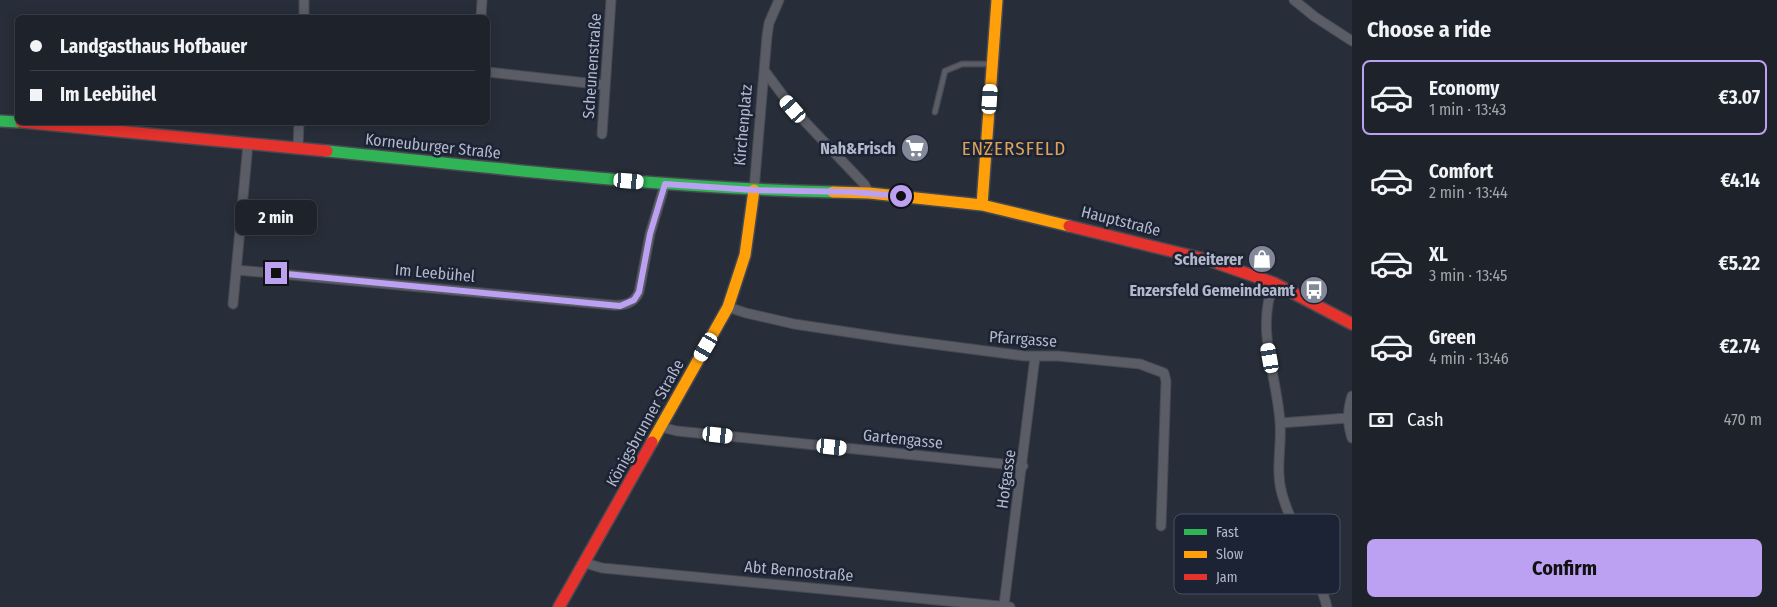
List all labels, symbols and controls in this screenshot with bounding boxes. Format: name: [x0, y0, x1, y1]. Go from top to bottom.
street label: Scheunenstraße: [579, 13, 605, 119]
text: Choose a ride: [1367, 16, 1491, 43]
text: Landgasthaus Hofbauer: [60, 35, 247, 58]
icon: car: [1369, 75, 1414, 120]
text: Economy: [1429, 77, 1499, 100]
text: Im Leebühel: [60, 83, 156, 106]
street label: Kirchenplatz: [730, 84, 756, 166]
car: [981, 84, 998, 114]
text: €3.07: [1719, 86, 1760, 109]
car: [777, 93, 808, 125]
text: 1 min · 13:43: [1429, 100, 1506, 119]
street label: Korneuburger Straße: [364, 129, 502, 163]
supermarket icon: Nah&Frisch: [900, 133, 930, 163]
district label: ENZERSFELD: [962, 137, 1066, 160]
place label: Nah&Frisch: [820, 139, 896, 158]
icon: car: [1369, 158, 1414, 203]
text: Comfort: [1429, 160, 1493, 183]
text: €4.14: [1720, 169, 1760, 192]
car: [613, 172, 644, 190]
text: 2 min · 13:44: [1429, 183, 1508, 202]
route start: [890, 185, 912, 207]
callout: 2 min: [235, 200, 317, 236]
street label: Hauptstraße: [1079, 202, 1163, 240]
text: 2 min: [258, 208, 294, 227]
icon: car: [1369, 241, 1414, 286]
text: XL: [1429, 243, 1448, 266]
shop icon: Scheiterer: [1247, 244, 1277, 274]
place label: Scheiterer: [1174, 250, 1243, 269]
text: €5.22: [1719, 252, 1760, 275]
street label: Im Leebühel: [394, 260, 476, 286]
route end: [265, 262, 287, 284]
text: 3 min · 13:45: [1429, 266, 1507, 285]
bus stop icon: Enzersfeld Gemeindeamt: [1299, 275, 1329, 305]
place label: Enzersfeld Gemeindeamt: [1129, 281, 1295, 300]
icon: car: [1369, 324, 1414, 369]
text: Green: [1429, 326, 1476, 349]
street label: Pfarrgasse: [988, 327, 1058, 351]
car: [692, 330, 719, 364]
text: €2.74: [1720, 335, 1760, 358]
car: [1260, 342, 1279, 374]
text: 4 min · 13:46: [1429, 349, 1509, 368]
street label: Königsbrunner Straße: [602, 356, 688, 490]
icon: cash: [1367, 406, 1395, 434]
text: Cash: [1407, 408, 1444, 431]
text: 470 m: [1724, 410, 1762, 429]
street label: Gartengasse: [862, 425, 944, 453]
car: [702, 426, 733, 444]
car: [816, 438, 847, 456]
street label: Hofgasse: [992, 448, 1020, 510]
legend: [1174, 514, 1340, 594]
text: Fast: [1216, 524, 1239, 541]
button: Confirm: [1367, 539, 1762, 597]
text: Slow: [1216, 546, 1243, 563]
street label: Abt Bennostraße: [744, 557, 854, 585]
text: Jam: [1216, 569, 1237, 586]

